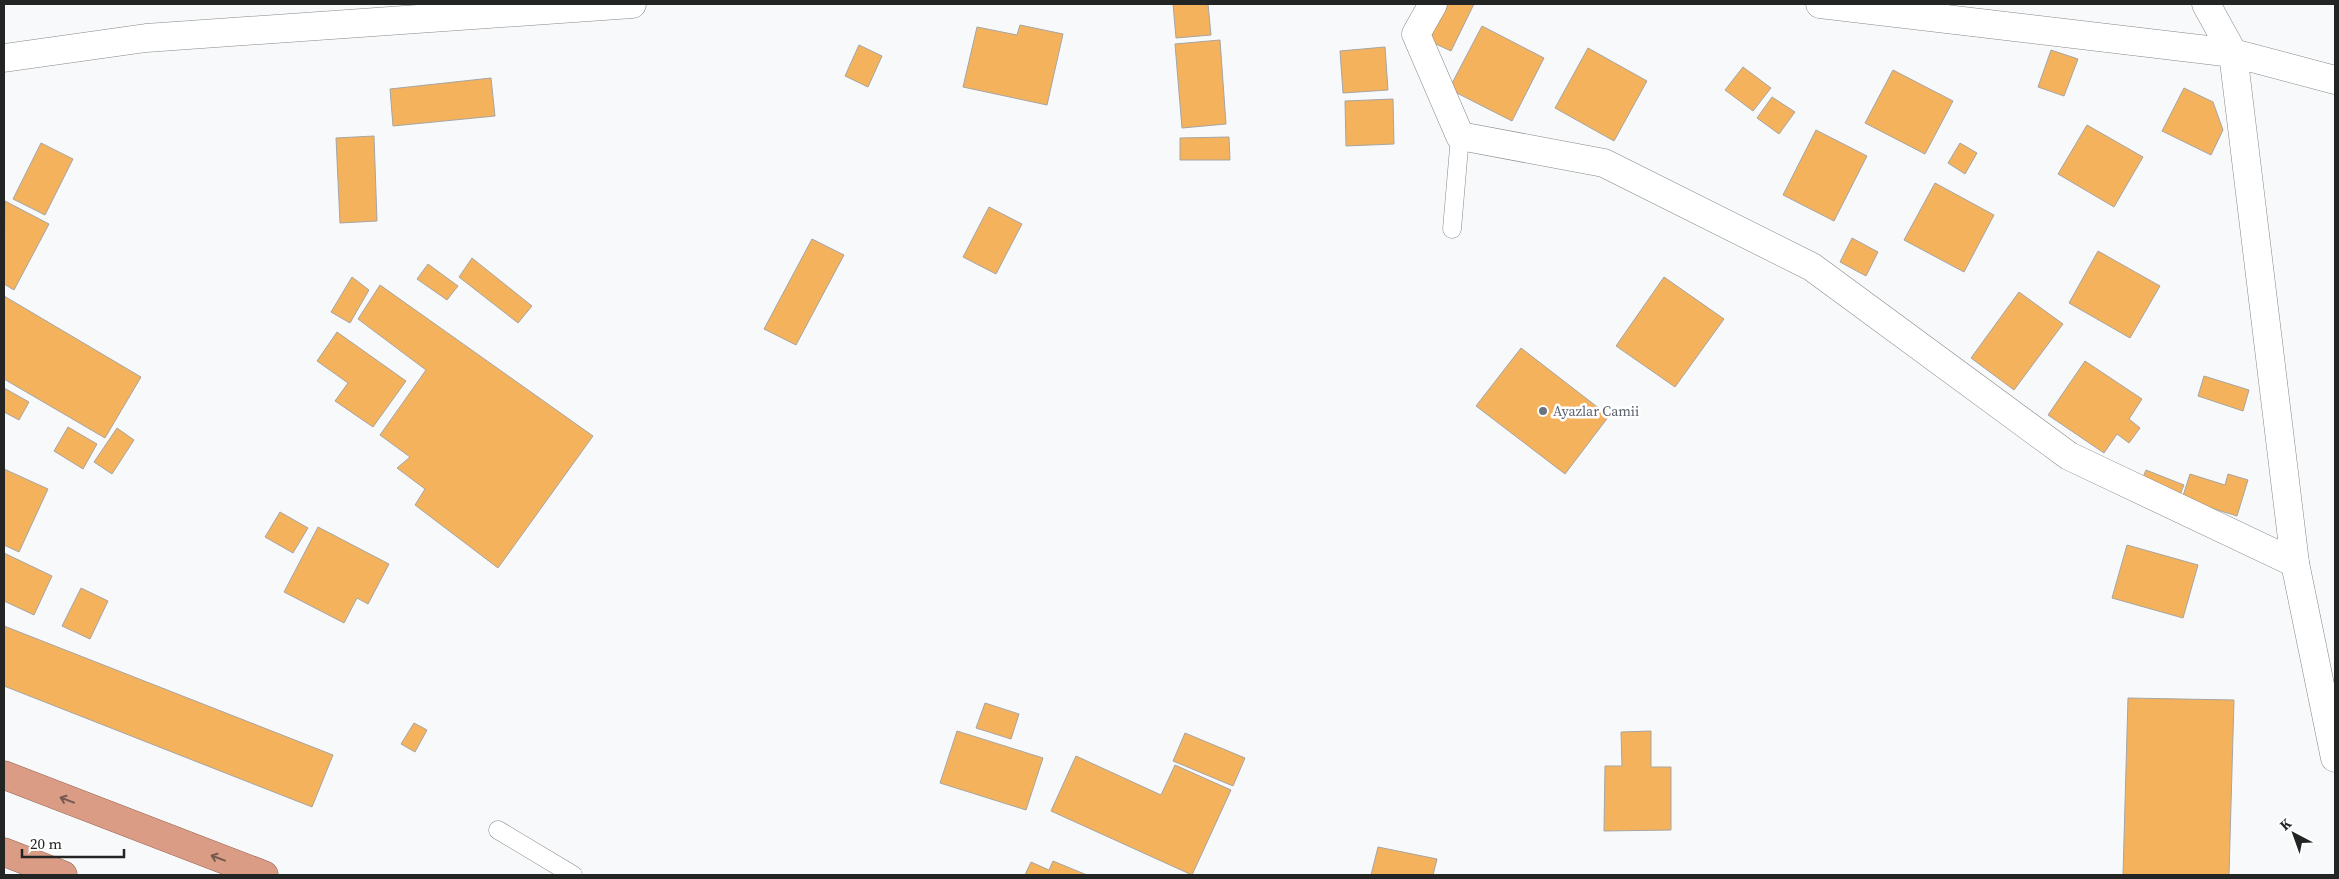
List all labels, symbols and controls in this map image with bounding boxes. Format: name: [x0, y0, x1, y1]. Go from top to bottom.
place label: Ayazlar Camii: [1553, 401, 1639, 421]
marker: Ayazlar Camii: [1537, 405, 1549, 417]
one-way arrow: [60, 794, 75, 804]
north arrow: [2269, 809, 2319, 859]
text: K: [2275, 813, 2296, 835]
scale bar: [22, 826, 125, 858]
text: 20 m: [30, 833, 62, 854]
one-way arrow: [211, 853, 227, 862]

